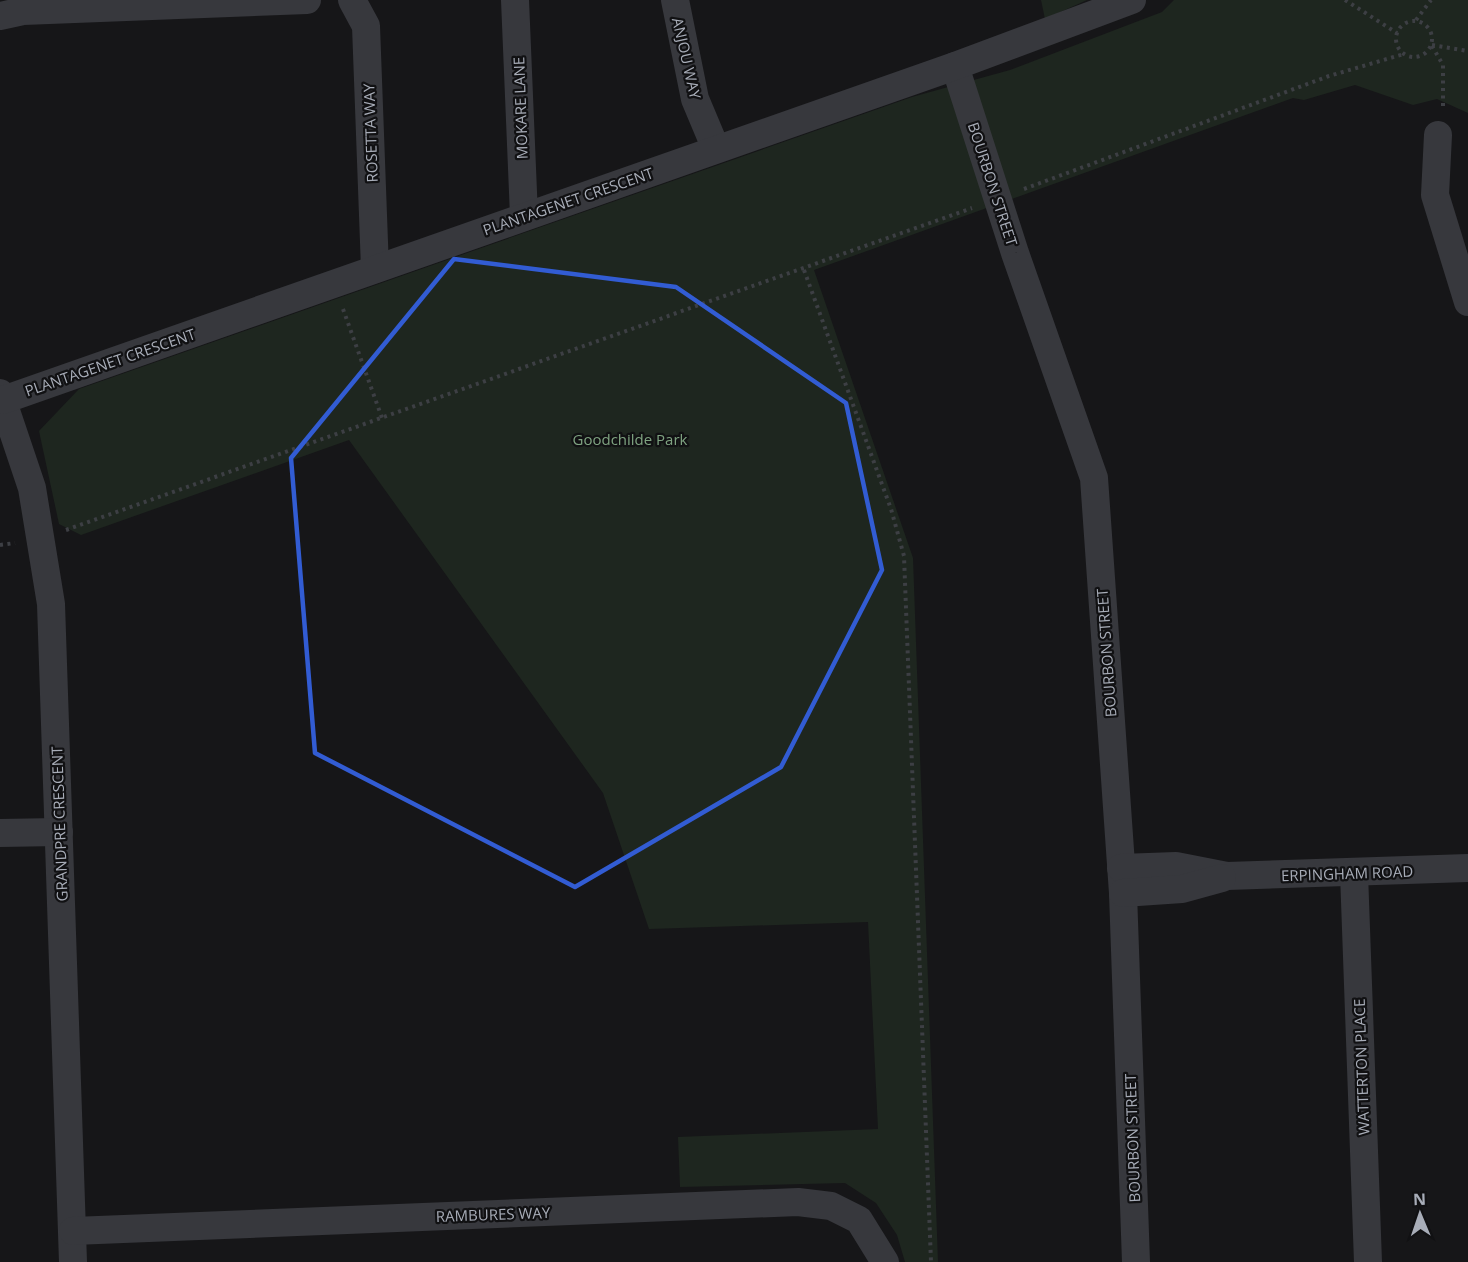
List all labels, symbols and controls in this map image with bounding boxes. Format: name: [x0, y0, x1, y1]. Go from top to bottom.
street label: ANJOU WAY: [668, 15, 706, 101]
street label: MOKARE LANE: [508, 57, 532, 159]
street label: ROSETTA WAY: [358, 83, 382, 183]
street label: BOURBON STREET: [964, 120, 1023, 249]
street label: PLANTAGENET CRESCENT: [480, 162, 657, 240]
street label: PLANTAGENET CRESCENT: [22, 323, 199, 401]
park label: Goodchilde Park: [573, 429, 688, 449]
street label: BOURBON STREET: [1091, 587, 1120, 718]
street label: GRANDPRE CRESCENT: [46, 745, 72, 902]
street label: ERPINGHAM ROAD: [1281, 861, 1413, 885]
street label: WATTERTON PLACE: [1349, 998, 1373, 1136]
street label: BOURBON STREET: [1120, 1073, 1144, 1203]
north arrow: [1390, 1184, 1450, 1244]
text: N: [1413, 1188, 1426, 1210]
street label: RAMBURES WAY: [436, 1202, 551, 1226]

